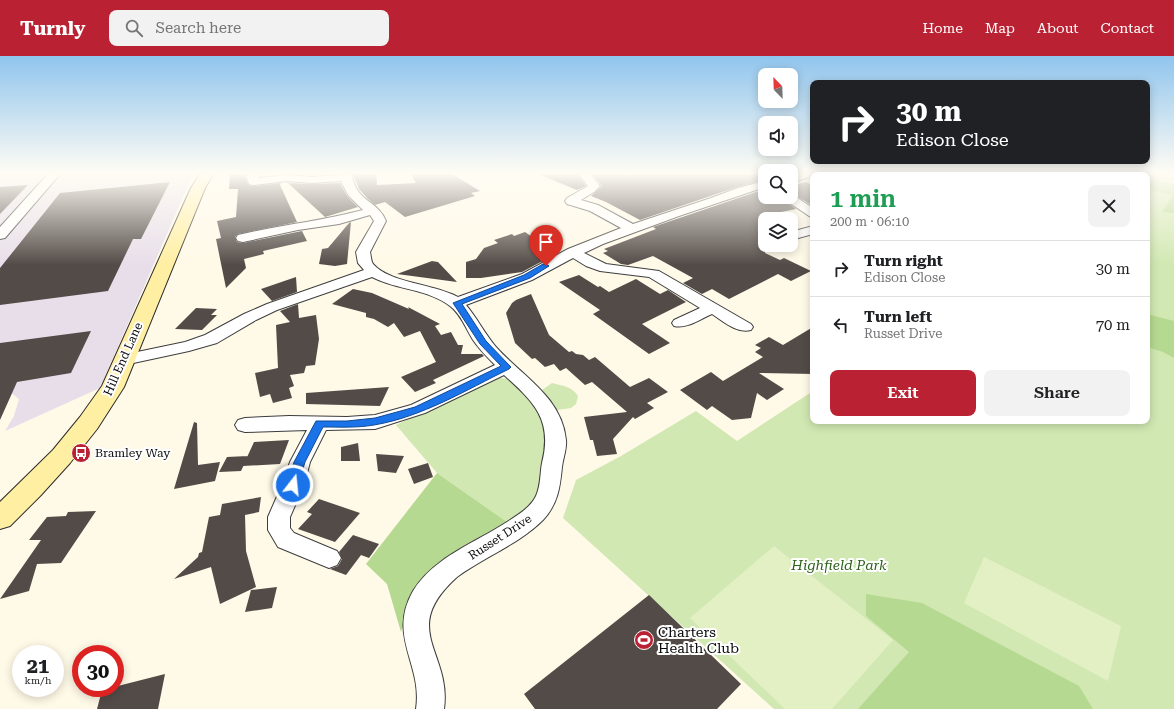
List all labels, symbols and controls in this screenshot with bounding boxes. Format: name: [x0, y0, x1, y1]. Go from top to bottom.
search box: [109, 10, 389, 46]
text: Turnly: [20, 17, 85, 40]
icon: search: [123, 17, 145, 39]
text: Search here: [155, 19, 241, 37]
text: Home: [922, 20, 963, 36]
text: Map: [985, 20, 1015, 36]
text: About: [1037, 20, 1079, 36]
text: Contact: [1101, 20, 1154, 36]
north arrow: [758, 68, 798, 108]
map controls: [758, 68, 798, 252]
text: 30 m: [896, 95, 961, 128]
icon: right: [830, 96, 882, 148]
button: sound: [758, 116, 798, 156]
text: Edison Close: [896, 129, 1009, 150]
button: search: [758, 164, 798, 204]
text: 1 min: [830, 185, 896, 213]
button: close: [1088, 185, 1130, 227]
button: layers: [758, 212, 798, 252]
text: 200 m · 06:10: [830, 214, 909, 229]
pin: [529, 225, 563, 266]
icon: arrive: [535, 231, 557, 253]
text: Turn right: [864, 252, 943, 270]
icon: right: [830, 258, 852, 280]
text: 30 m: [1096, 260, 1130, 278]
text: Edison Close: [864, 270, 945, 285]
text: Turn left: [864, 308, 932, 326]
icon: left: [830, 314, 852, 336]
text: 70 m: [1096, 316, 1130, 334]
street label: Hill End Lane: [101, 320, 146, 398]
text: Russet Drive: [864, 326, 942, 341]
button: Exit: [830, 370, 976, 416]
button: Share: [984, 370, 1130, 416]
bus stop icon: Bramley Way: [70, 442, 92, 464]
place label: Bramley Way: [95, 446, 171, 460]
position arrow: [272, 464, 314, 506]
street label: Russet Drive: [466, 511, 534, 563]
park label: Highfield Park: [790, 557, 887, 573]
place label: Charters Health Club: [658, 624, 739, 656]
sports icon: Charters Health Club: [633, 629, 655, 651]
speed limit sign: 30: [72, 645, 124, 697]
text: 21: [27, 654, 49, 678]
text: km/h: [25, 675, 51, 686]

